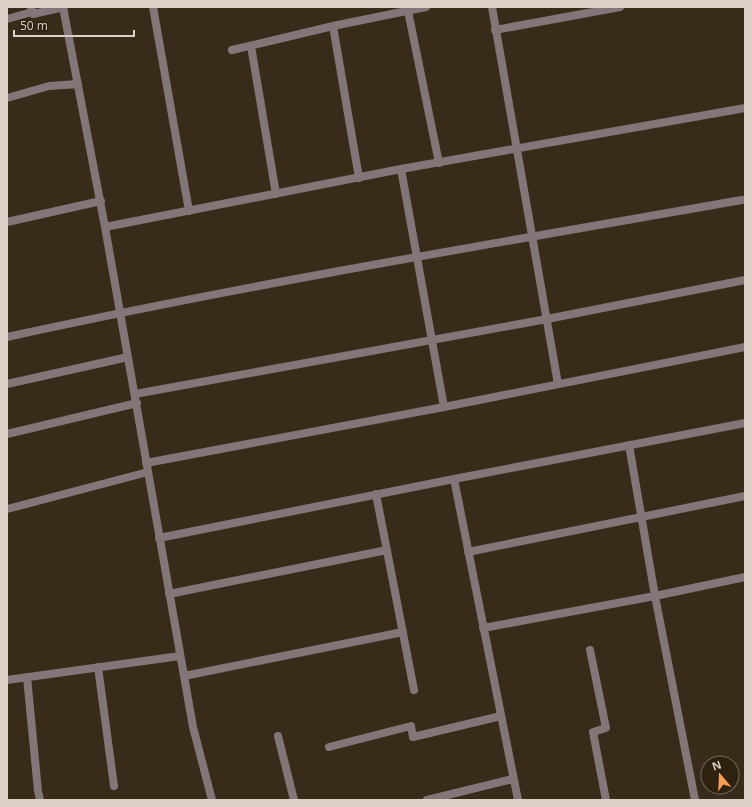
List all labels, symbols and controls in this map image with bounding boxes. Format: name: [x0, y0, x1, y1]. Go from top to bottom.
scale bar: [14, 12, 134, 38]
text: 50 m: [20, 17, 48, 34]
north arrow: [700, 755, 740, 795]
text: N: [710, 757, 723, 774]

